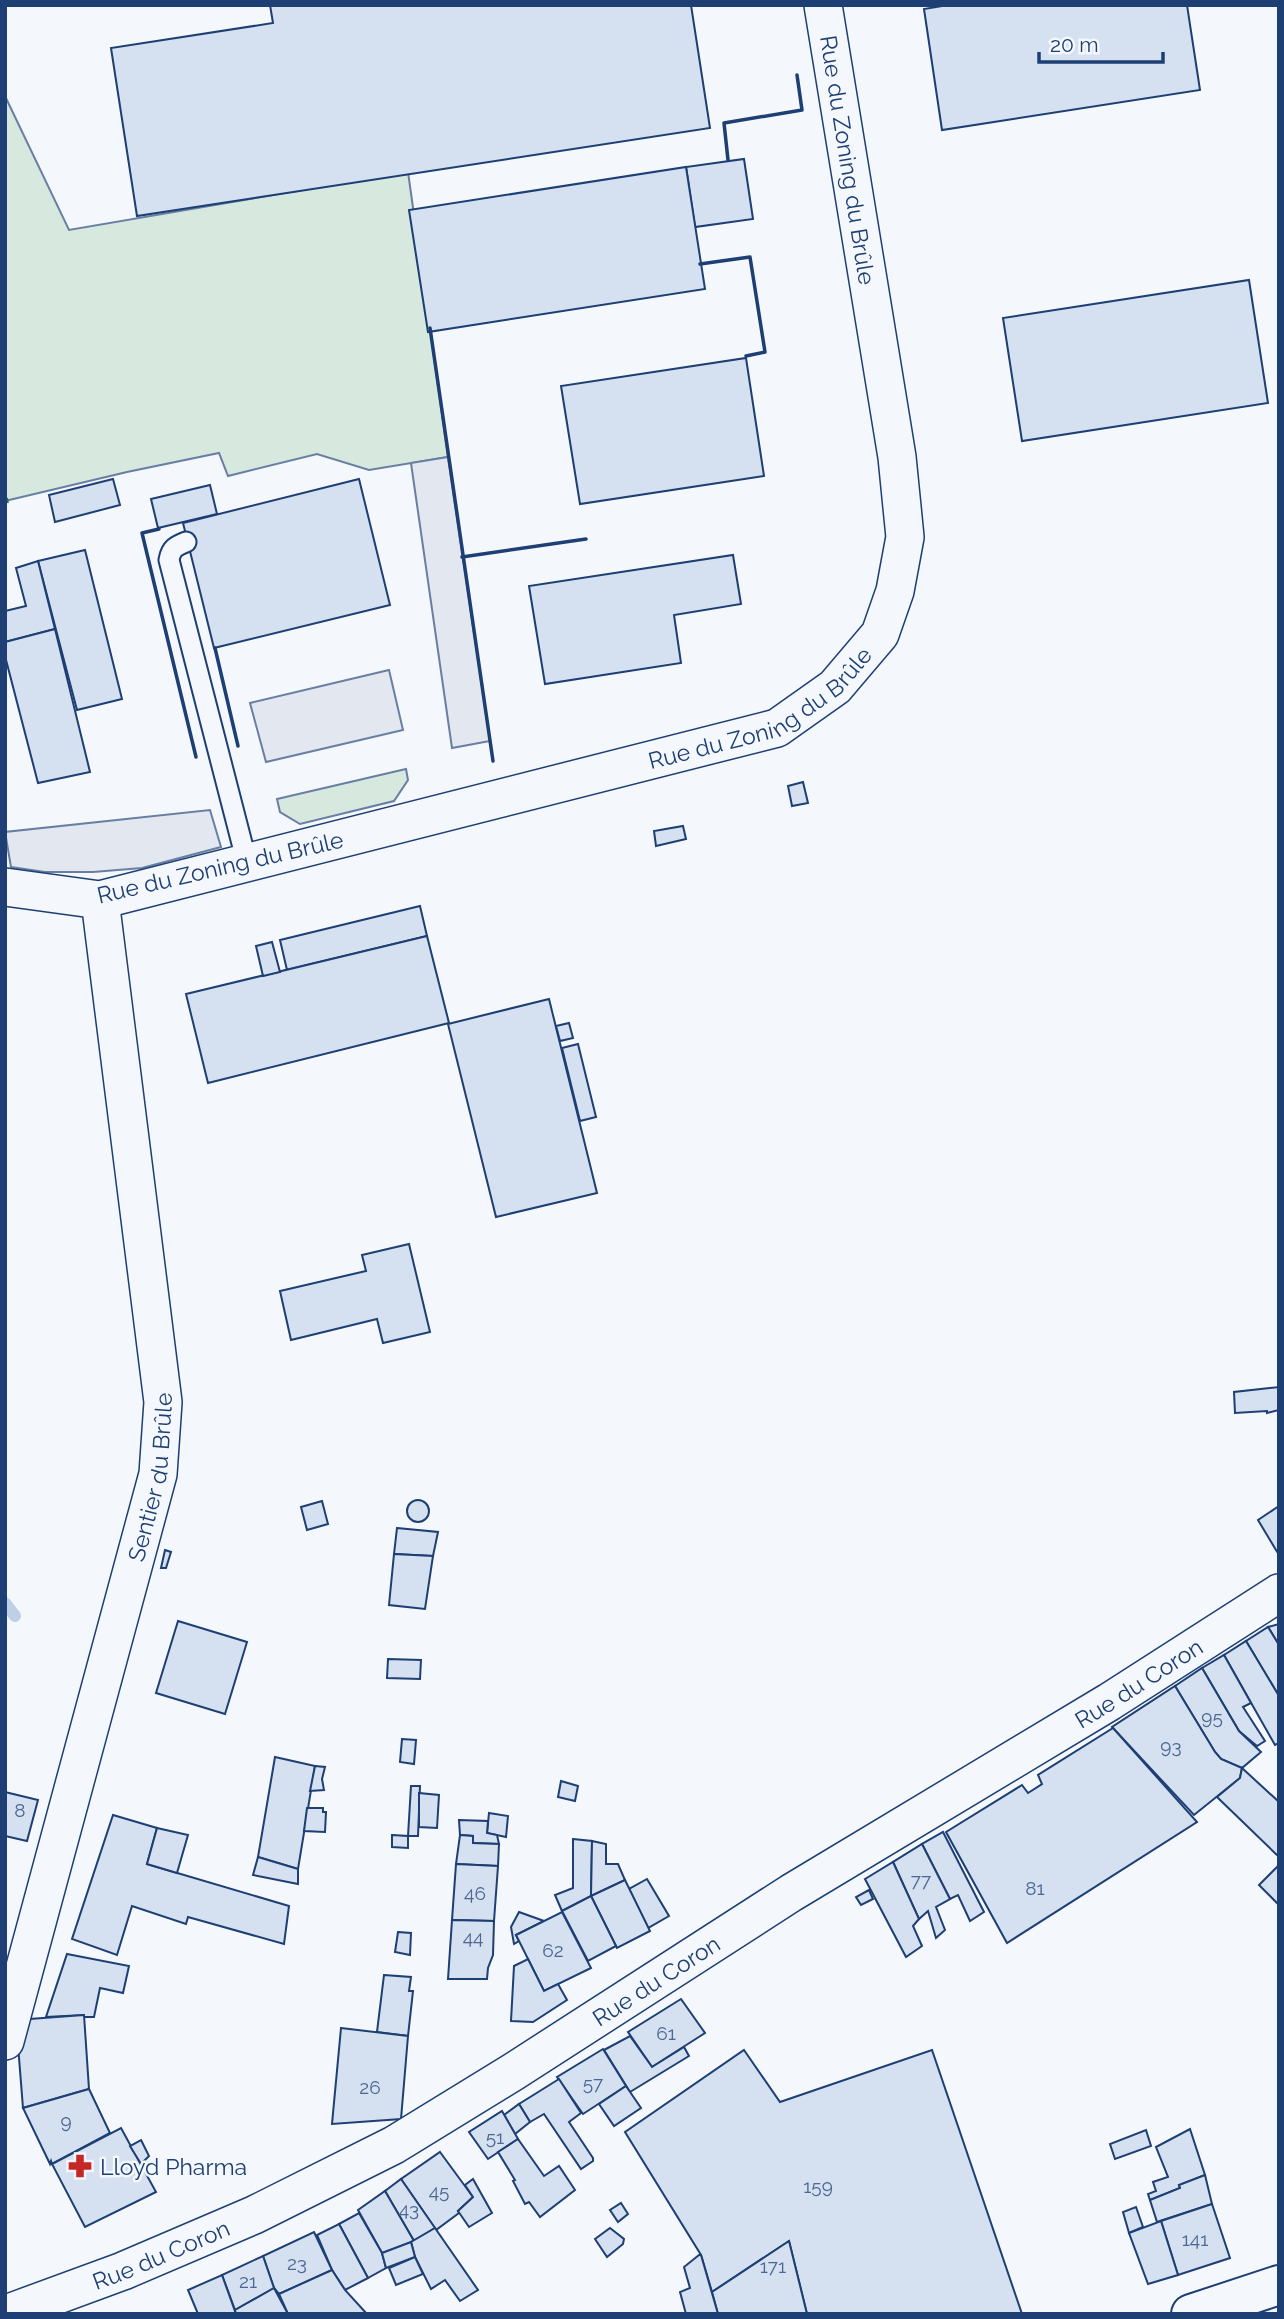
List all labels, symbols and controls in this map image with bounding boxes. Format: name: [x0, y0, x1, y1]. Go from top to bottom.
scale bar: [1039, 21, 1163, 65]
text: 20 m: [1050, 32, 1098, 57]
street label: Rue du Zoning du Brûle: [815, 33, 881, 287]
street label: Rue du Zoning du Brûle: [645, 641, 877, 774]
street label: Rue du Zoning du Brûle: [94, 825, 346, 909]
street label: Sentier du Brûle: [122, 1391, 177, 1564]
street label: Rue du Coron: [1070, 1632, 1207, 1733]
house number: 95: [1201, 1706, 1223, 1728]
house number: 93: [1160, 1735, 1182, 1757]
house number: 8: [14, 1799, 26, 1821]
house number: 77: [911, 1869, 931, 1891]
house number: 81: [1025, 1877, 1045, 1899]
house number: 46: [464, 1882, 486, 1904]
house number: 44: [463, 1926, 483, 1948]
street label: Rue du Coron: [587, 1929, 724, 2031]
house number: 62: [542, 1939, 564, 1961]
house number: 61: [656, 2022, 676, 2044]
house number: 57: [583, 2072, 603, 2094]
house number: 26: [359, 2076, 381, 2098]
house number: 9: [60, 2110, 72, 2132]
house number: 51: [486, 2126, 504, 2148]
pharmacy icon: Lloyd Pharma: [66, 2152, 94, 2180]
place label: Lloyd Pharma: [100, 2153, 247, 2180]
house number: 159: [803, 2175, 833, 2197]
house number: 45: [429, 2180, 449, 2202]
house number: 43: [399, 2198, 419, 2220]
street label: Rue du Coron: [89, 2214, 233, 2295]
house number: 141: [1182, 2228, 1208, 2250]
house number: 23: [287, 2252, 307, 2274]
house number: 171: [760, 2255, 786, 2277]
house number: 21: [239, 2270, 257, 2292]

